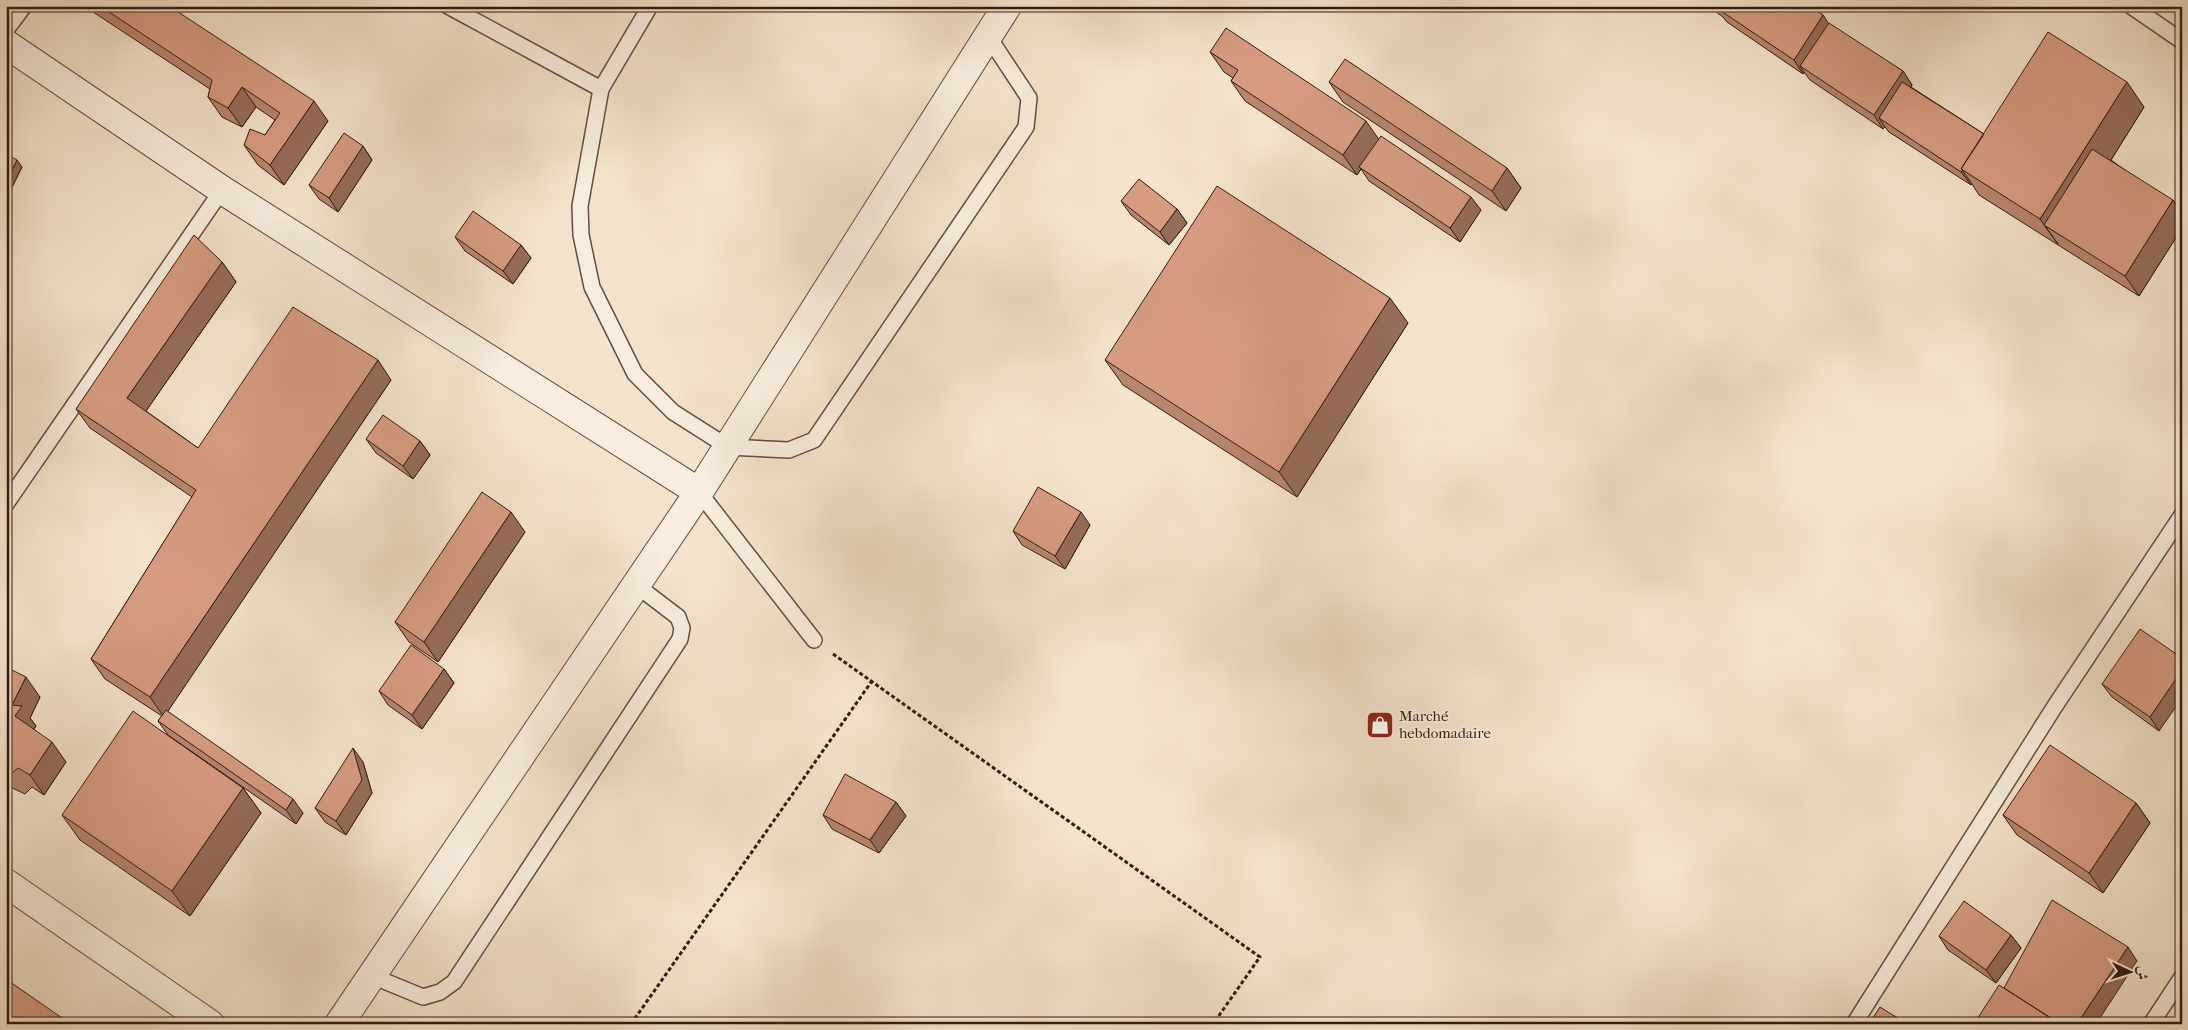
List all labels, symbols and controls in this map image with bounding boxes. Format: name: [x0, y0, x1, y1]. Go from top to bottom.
place label: Marché hebdomadaire: [1399, 707, 1492, 742]
shop icon: Marché hebdomadaire: [1365, 710, 1395, 740]
north arrow: [2106, 948, 2156, 998]
text: ش: [2133, 965, 2151, 981]

